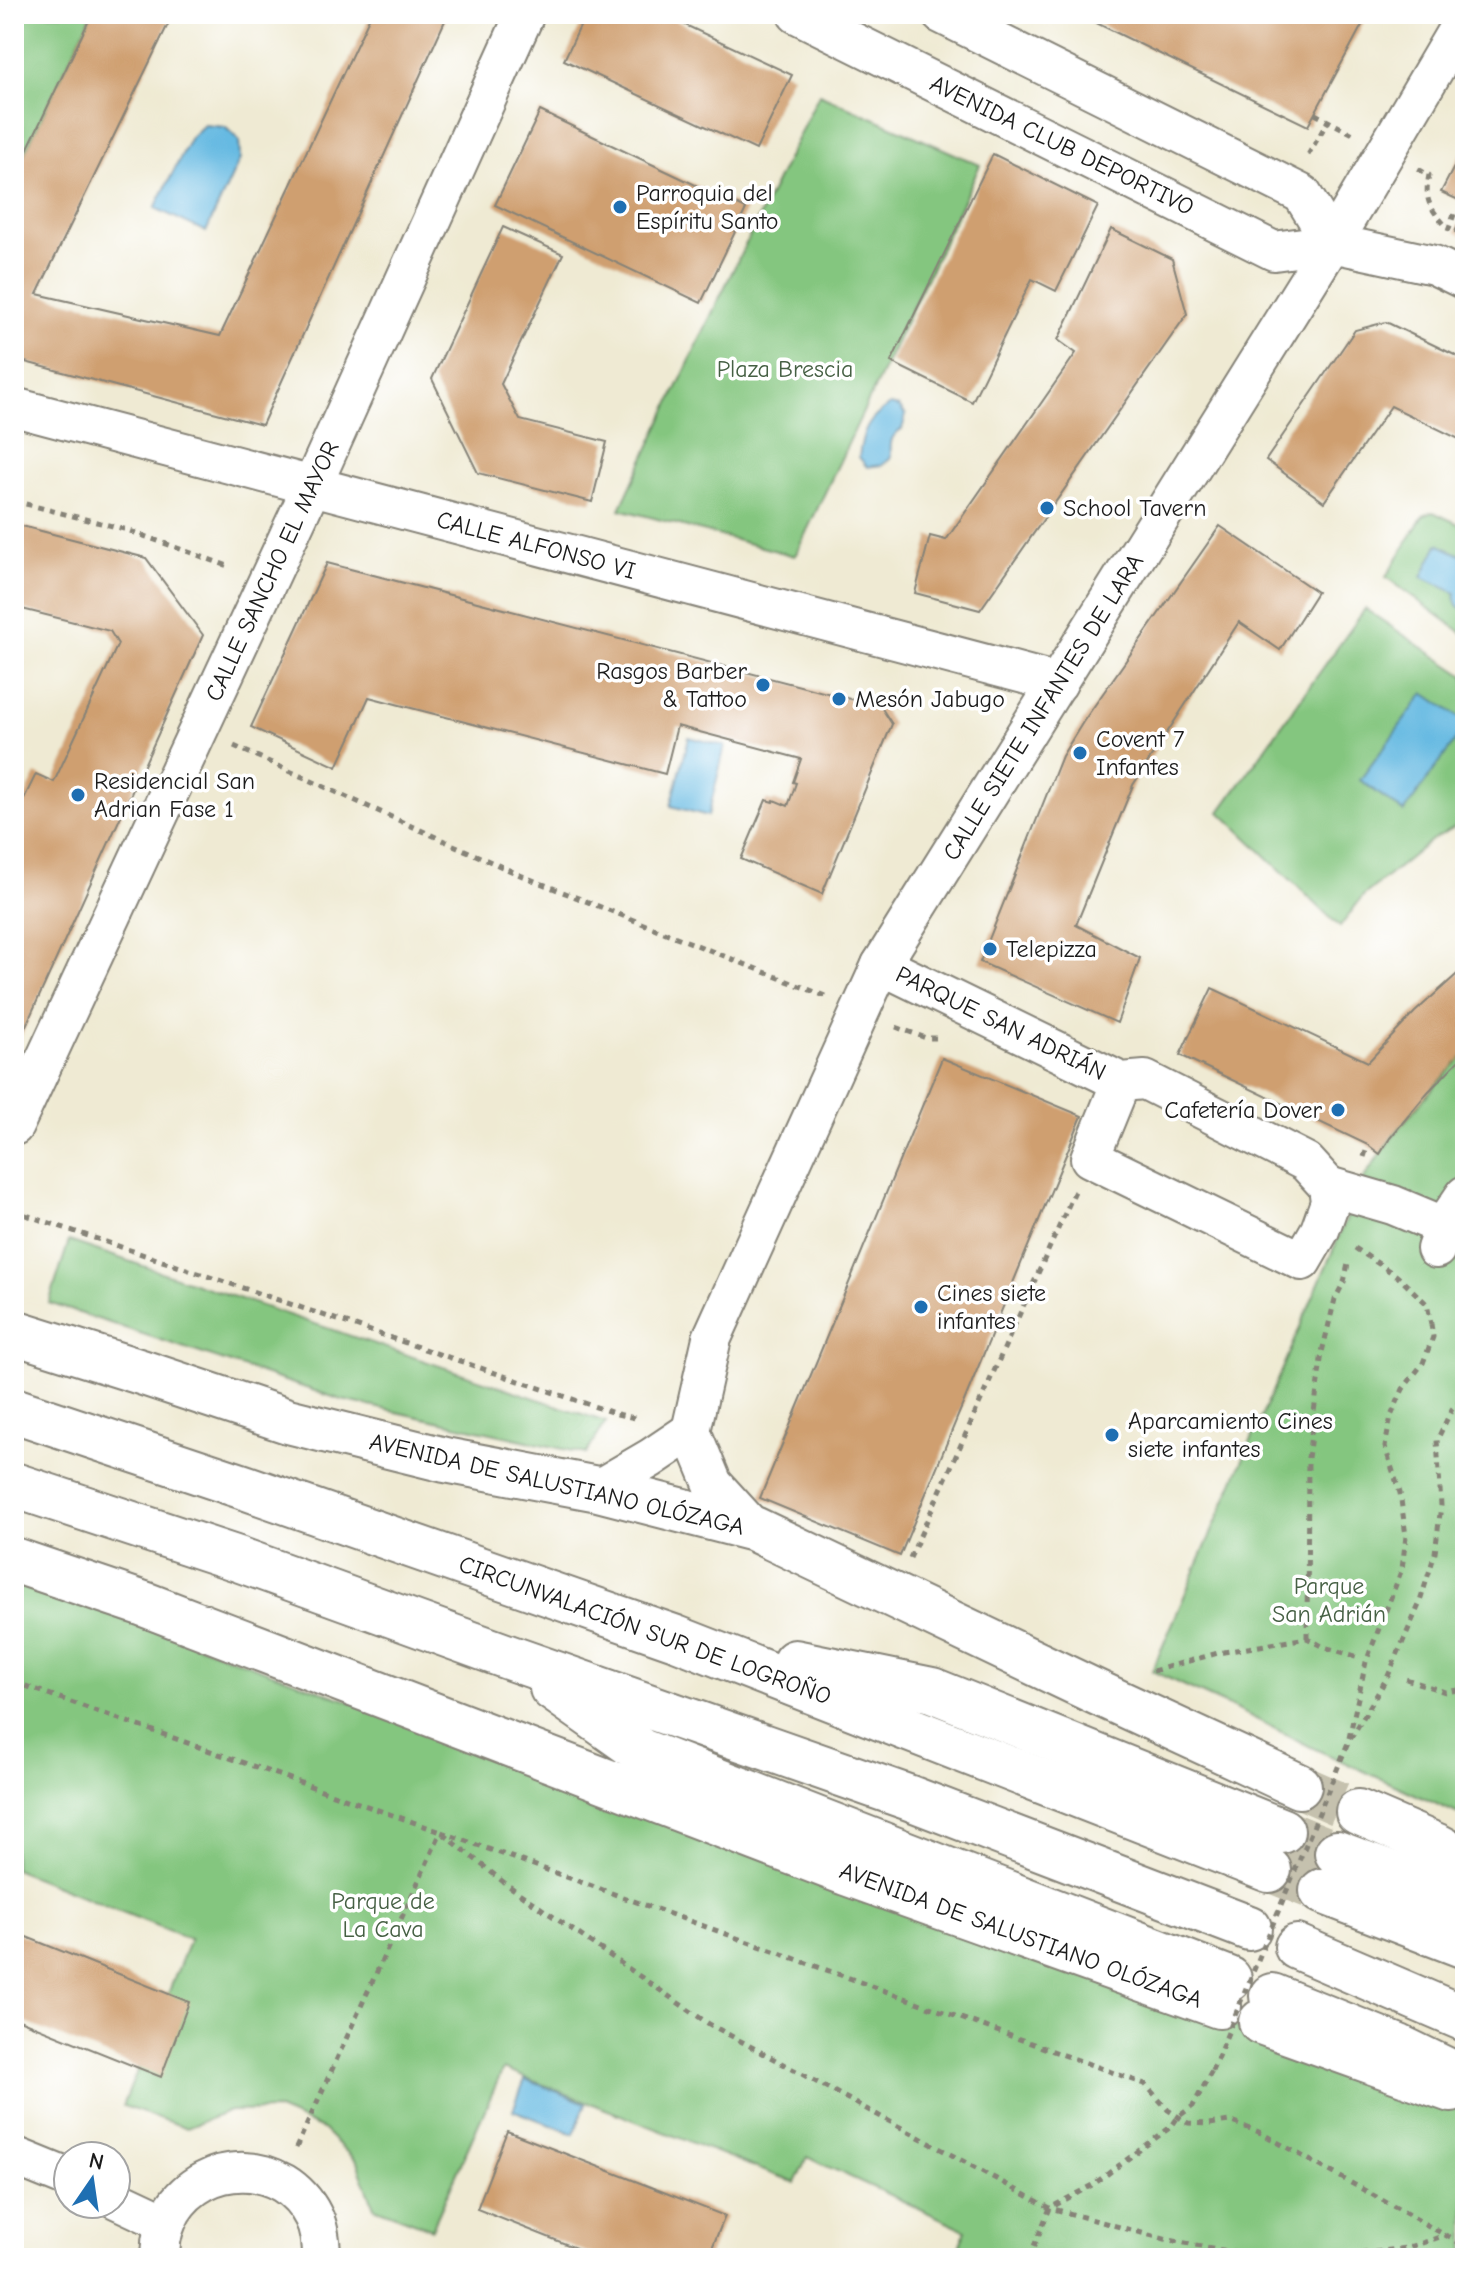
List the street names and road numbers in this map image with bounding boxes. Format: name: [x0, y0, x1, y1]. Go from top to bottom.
street label: AVENIDA CLUB DEPORTIVO: [926, 69, 1198, 221]
street label: CALLE SANCHO EL MAYOR: [199, 437, 345, 705]
street label: CALLE ALFONSO VI: [434, 505, 638, 585]
street label: CALLE SIETE INFANTES DE LARA: [937, 549, 1149, 865]
street label: PARQUE SAN ADRIÁN: [891, 960, 1111, 1086]
street label: AVENIDA DE SALUSTIANO OLÓZAGA: [367, 1427, 747, 1541]
street label: CIRCUNVALACIÓN SUR DE LOGROÑO: [455, 1549, 835, 1711]
street label: AVENIDA DE SALUSTIANO OLÓZAGA: [836, 1856, 1206, 2014]

